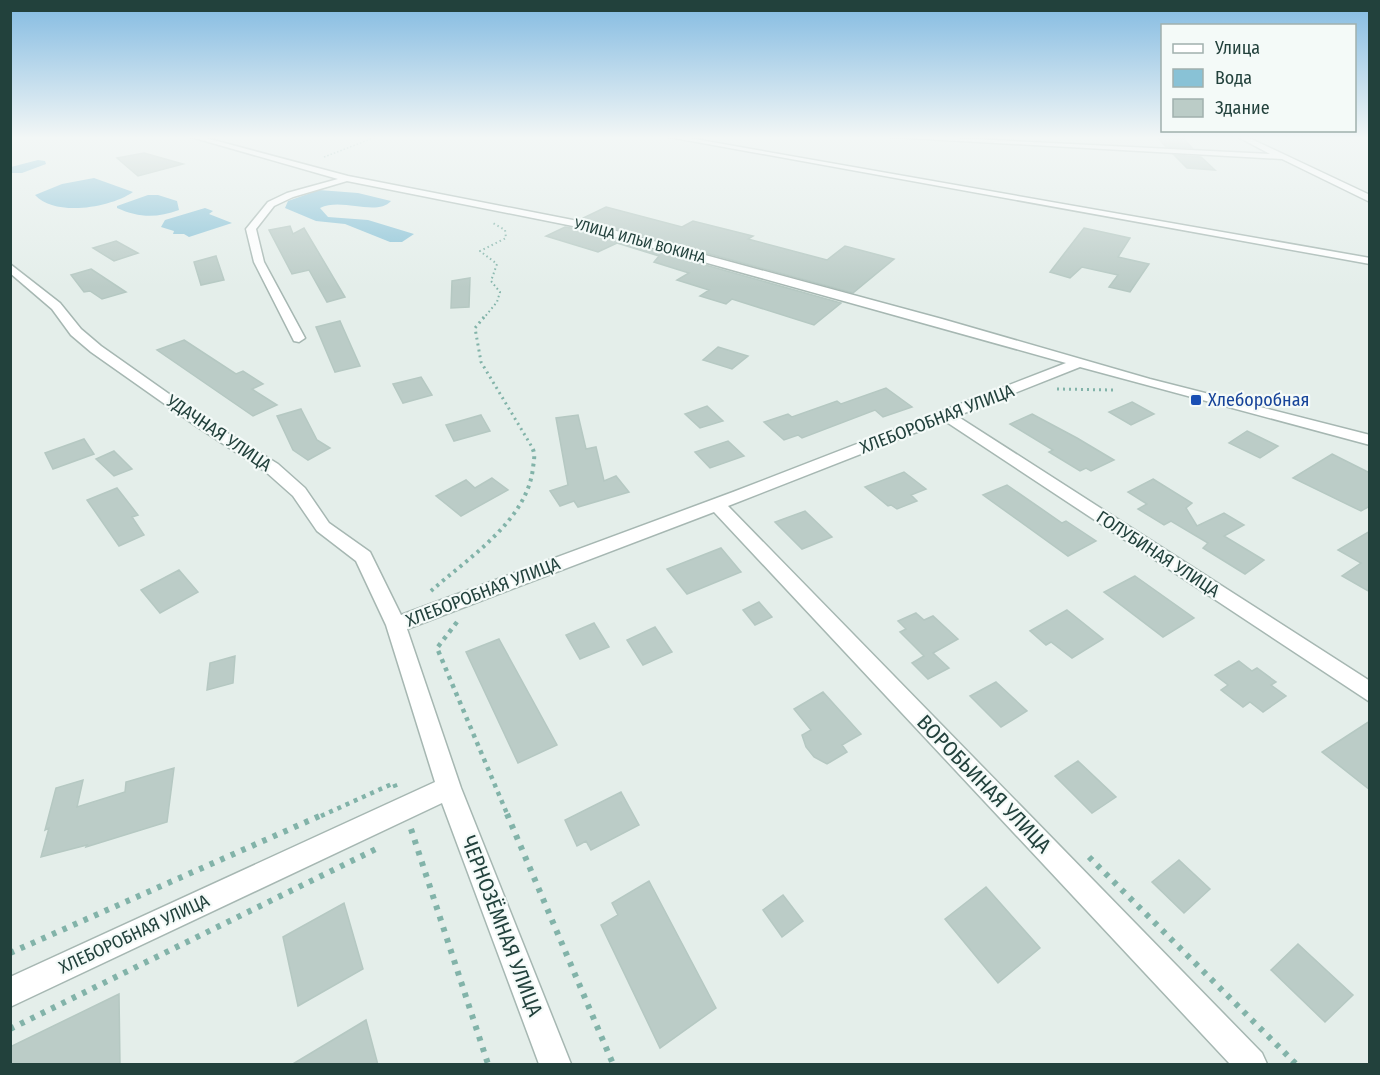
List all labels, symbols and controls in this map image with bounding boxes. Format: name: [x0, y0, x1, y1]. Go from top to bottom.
legend: [1161, 24, 1356, 132]
text: Улица: [1214, 37, 1260, 59]
text: Вода: [1215, 67, 1252, 89]
text: Здание: [1215, 97, 1270, 119]
street label: УЛИЦА ИЛЬИ ВОКИНА: [571, 215, 708, 267]
street label: ХЛЕБОРОБНАЯ УЛИЦА: [857, 379, 1018, 459]
street label: УДАЧНАЯ УЛИЦА: [161, 389, 276, 477]
place label: Хлеборобная: [1208, 389, 1309, 411]
marker: Хлеборобная: [1189, 393, 1203, 407]
street label: ГОЛУБИНАЯ УЛИЦА: [1092, 506, 1224, 602]
street label: ХЛЕБОРОБНАЯ УЛИЦА: [403, 552, 564, 632]
street label: ВОРОБЬИНАЯ УЛИЦА: [911, 709, 1057, 859]
street label: ЧЕРНОЗЁМНАЯ УЛИЦА: [456, 832, 548, 1020]
street label: ХЛЕБОРОБНАЯ УЛИЦА: [55, 889, 213, 978]

